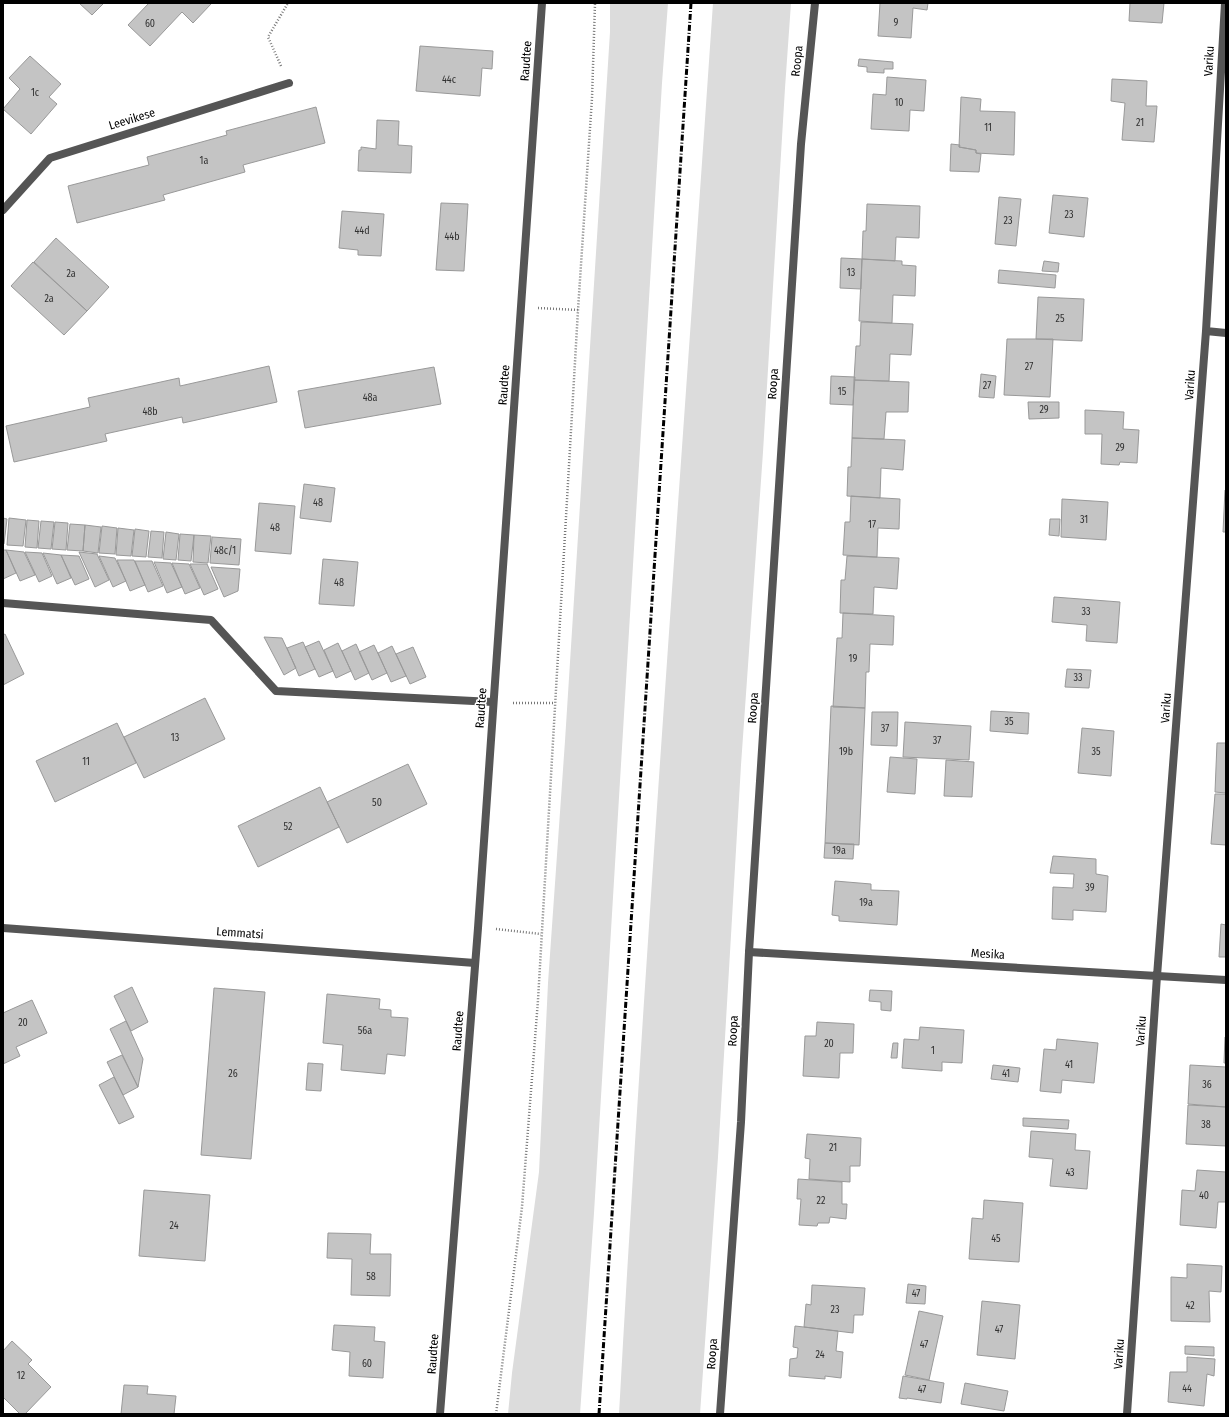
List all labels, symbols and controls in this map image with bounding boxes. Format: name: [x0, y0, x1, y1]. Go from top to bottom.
house number: 9: [894, 17, 899, 29]
house number: 60: [145, 18, 155, 30]
street label: Raudtee: [518, 40, 534, 82]
street label: Roopa: [788, 45, 806, 77]
street label: Variku: [1201, 45, 1217, 77]
house number: 44c: [442, 74, 457, 86]
house number: 1c: [31, 87, 40, 99]
house number: 10: [894, 97, 904, 109]
street label: Leevikese: [107, 105, 157, 133]
house number: 21: [1136, 117, 1144, 129]
house number: 11: [984, 122, 992, 134]
house number: 1a: [200, 155, 208, 167]
house number: 23: [1065, 209, 1074, 221]
house number: 23: [1004, 215, 1013, 227]
house number: 44d: [354, 225, 370, 237]
house number: 44b: [445, 231, 460, 243]
house number: 13: [847, 267, 856, 279]
house number: 2a: [66, 268, 76, 280]
house number: 2a: [44, 293, 54, 305]
house number: 25: [1056, 313, 1065, 325]
house number: 27: [1025, 361, 1033, 373]
street label: Raudtee: [496, 364, 512, 406]
street label: Roopa: [765, 368, 781, 400]
street label: Variku: [1182, 369, 1198, 401]
house number: 27: [983, 380, 991, 392]
house number: 15: [838, 386, 847, 398]
house number: 48a: [363, 392, 377, 404]
house number: 29: [1039, 404, 1049, 416]
house number: 48b: [142, 406, 158, 418]
house number: 29: [1115, 442, 1125, 454]
house number: 48: [313, 497, 323, 509]
house number: 31: [1080, 514, 1088, 526]
house number: 17: [868, 519, 876, 531]
house number: 48: [270, 522, 280, 534]
house number: 48c/1: [214, 545, 236, 557]
house number: 48: [334, 577, 344, 589]
house number: 33: [1081, 606, 1091, 618]
house number: 19: [849, 653, 858, 665]
house number: 33: [1073, 672, 1083, 684]
street label: Raudtee: [473, 687, 489, 729]
street label: Roopa: [745, 692, 761, 724]
street label: Variku: [1158, 692, 1174, 724]
house number: 35: [1004, 716, 1014, 728]
house number: 37: [881, 723, 889, 735]
house number: 13: [171, 732, 180, 744]
house number: 37: [933, 735, 941, 747]
house number: 19b: [839, 746, 853, 758]
house number: 35: [1091, 746, 1101, 758]
house number: 11: [82, 756, 90, 768]
house number: 50: [372, 797, 382, 809]
house number: 52: [284, 821, 293, 833]
house number: 19a: [832, 845, 846, 857]
house number: 39: [1085, 882, 1095, 894]
house number: 19a: [859, 897, 873, 909]
street label: Lemmatsi: [216, 924, 264, 942]
street label: Mesika: [971, 946, 1005, 962]
street label: Raudtee: [450, 1010, 466, 1052]
street label: Roopa: [725, 1015, 741, 1047]
street label: Variku: [1133, 1015, 1149, 1047]
house number: 20: [18, 1017, 28, 1029]
house number: 56a: [358, 1025, 372, 1037]
house number: 20: [824, 1038, 834, 1050]
house number: 1: [931, 1045, 935, 1057]
house number: 41: [1065, 1059, 1073, 1071]
house number: 26: [228, 1068, 238, 1080]
house number: 41: [1002, 1068, 1010, 1080]
house number: 36: [1202, 1079, 1212, 1091]
house number: 38: [1201, 1119, 1211, 1131]
house number: 21: [829, 1142, 837, 1154]
house number: 43: [1065, 1167, 1075, 1179]
house number: 40: [1199, 1190, 1209, 1202]
house number: 22: [817, 1195, 826, 1207]
house number: 24: [169, 1220, 179, 1232]
house number: 45: [991, 1233, 1001, 1245]
house number: 58: [366, 1271, 376, 1283]
house number: 47: [912, 1288, 920, 1300]
house number: 42: [1185, 1300, 1195, 1312]
house number: 23: [831, 1304, 840, 1316]
house number: 47: [995, 1324, 1003, 1336]
street label: Raudtee: [425, 1333, 441, 1375]
street label: Roopa: [704, 1338, 720, 1370]
street label: Variku: [1111, 1338, 1127, 1370]
house number: 47: [920, 1339, 928, 1351]
house number: 24: [815, 1349, 825, 1361]
house number: 60: [362, 1358, 372, 1370]
house number: 12: [17, 1370, 26, 1382]
house number: 44: [1182, 1383, 1192, 1395]
house number: 47: [918, 1384, 926, 1396]

